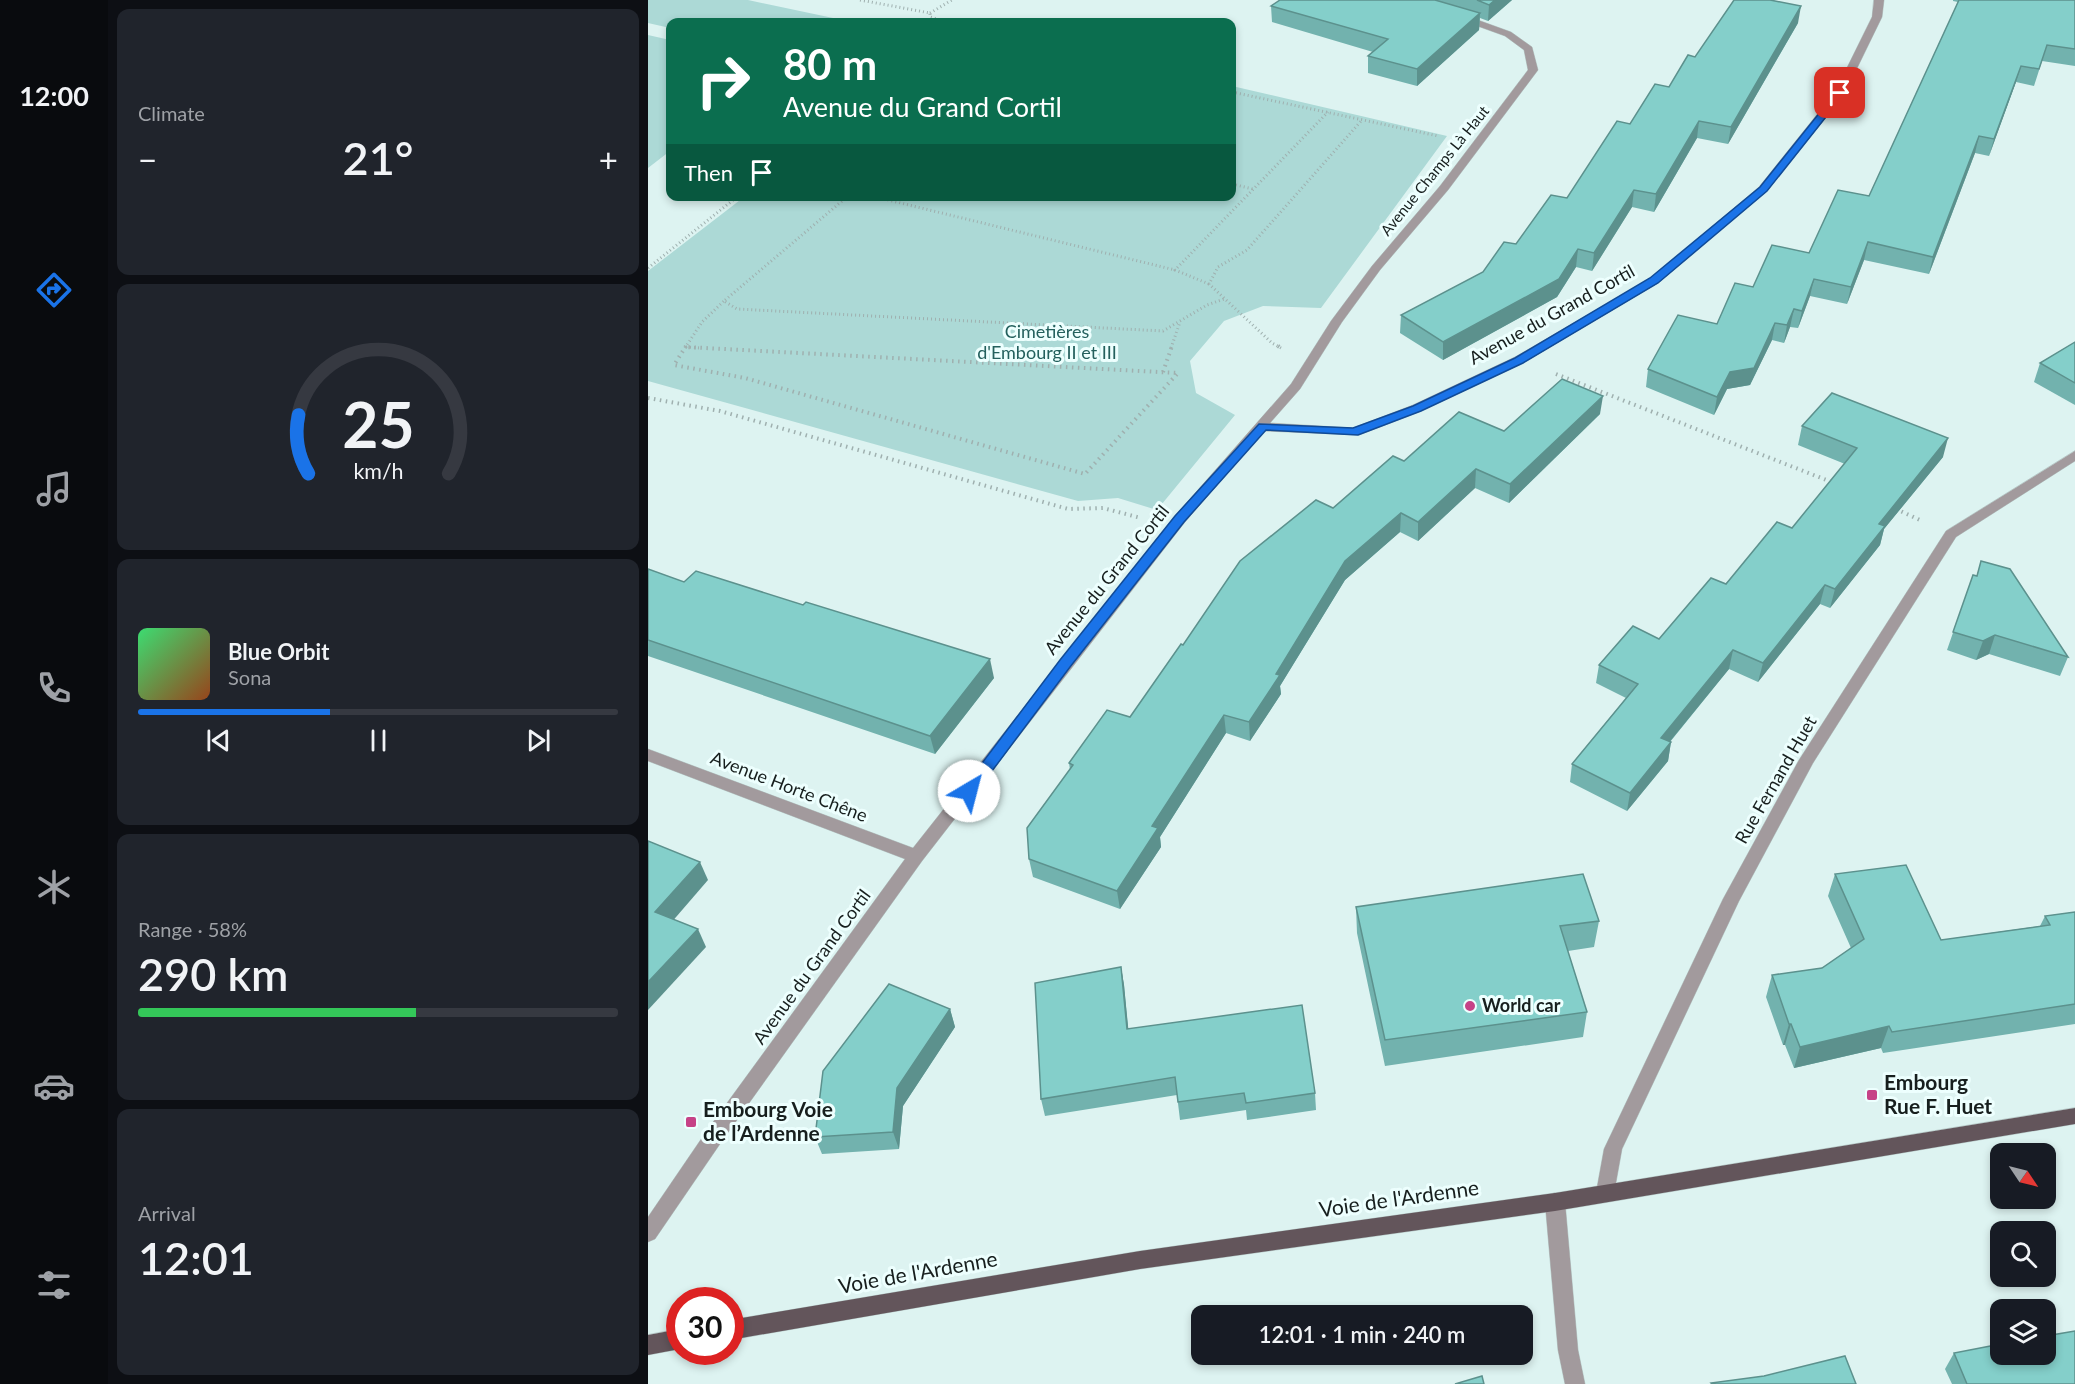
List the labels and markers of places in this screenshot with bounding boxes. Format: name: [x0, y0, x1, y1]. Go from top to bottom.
pin: [1814, 67, 1865, 118]
place label: World car: [1482, 994, 1561, 1016]
marker: World car: [1463, 999, 1477, 1013]
place label: Embourg Rue F. Huet: [1884, 1069, 1992, 1118]
marker: Embourg Rue F. Huet: [1865, 1088, 1879, 1102]
place label: Embourg Voie de l’Ardenne: [703, 1096, 833, 1145]
marker: Embourg Voie de l’Ardenne: [684, 1115, 698, 1129]

